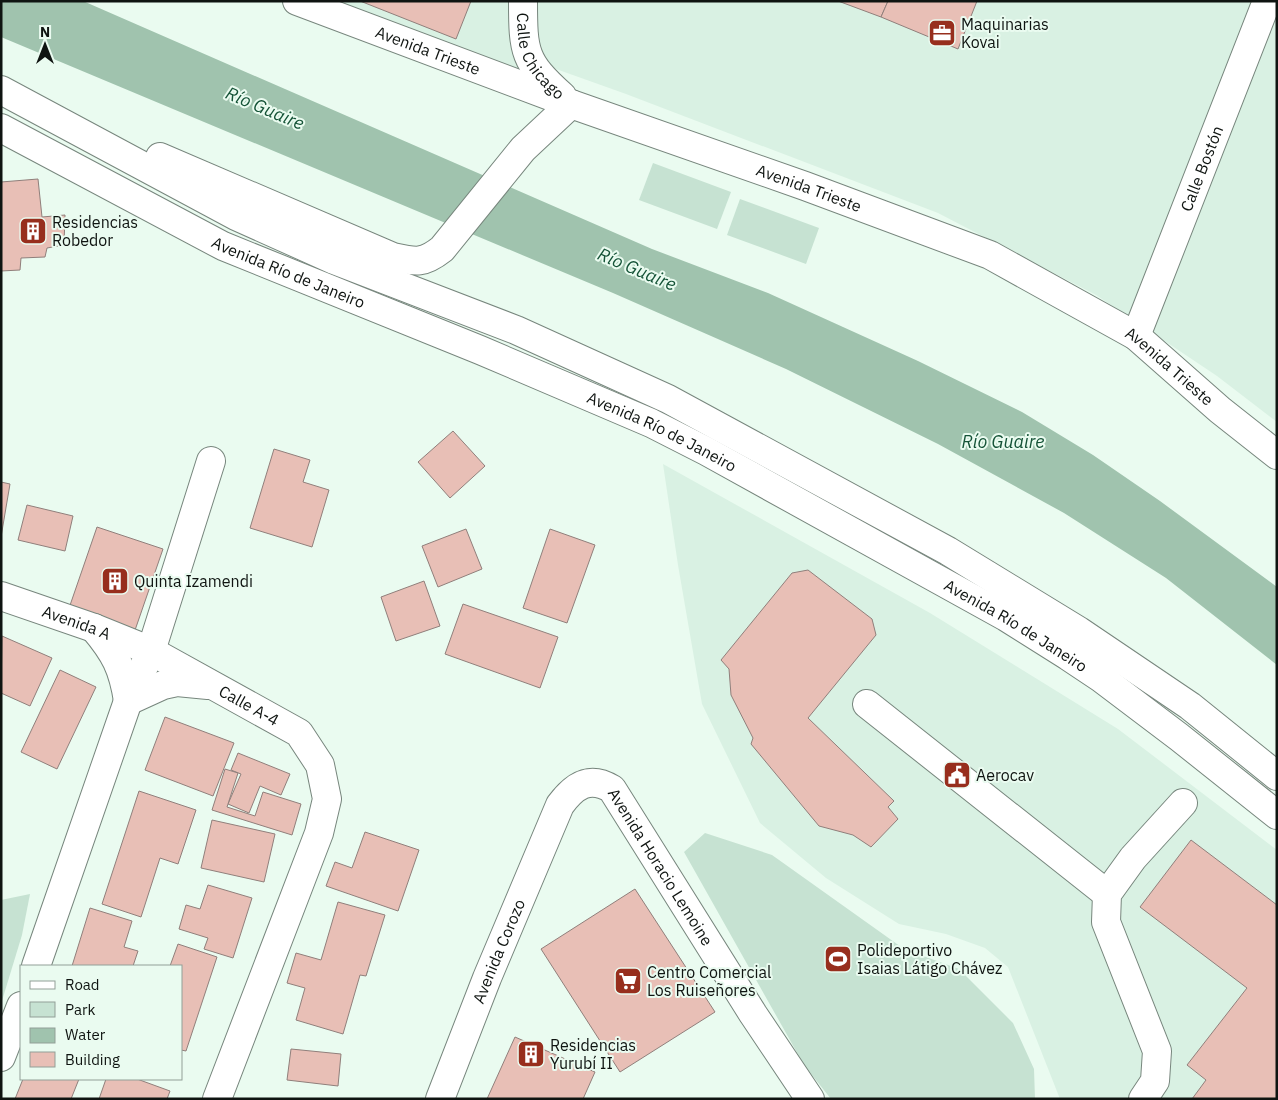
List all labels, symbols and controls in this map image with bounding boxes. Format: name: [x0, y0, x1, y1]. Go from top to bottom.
street label: Calle Chicago: [513, 13, 569, 104]
place label: Maquinarias Kovai: [961, 14, 1049, 52]
office icon: Maquinarias Kovai: [927, 18, 957, 48]
north arrow: [20, 20, 70, 70]
street label: Avenida Trieste: [373, 21, 483, 79]
text: N: [40, 23, 50, 41]
water label: Río Guaire: [222, 81, 308, 135]
street label: Calle Bostón: [1176, 123, 1227, 214]
street label: Avenida Trieste: [754, 160, 864, 216]
place label: Residencias Robedor: [52, 212, 138, 250]
building icon: Residencias Robedor: [18, 216, 48, 246]
street label: Avenida Río de Janeiro: [208, 232, 368, 312]
water label: Río Guaire: [594, 242, 680, 296]
street label: Avenida Trieste: [1122, 322, 1218, 410]
street label: Avenida Río de Janeiro: [584, 387, 740, 476]
water label: Río Guaire: [961, 430, 1045, 453]
building icon: Quinta Izamendi: [100, 566, 130, 596]
place label: Quinta Izamendi: [134, 571, 253, 591]
street label: Avenida Río de Janeiro: [941, 575, 1091, 676]
street label: Avenida A: [40, 601, 114, 644]
street label: Calle A-4: [216, 681, 283, 730]
public building icon: Aerocav: [942, 760, 972, 790]
place label: Aerocav: [976, 765, 1034, 785]
street label: Avenida Horacio Lemoine: [604, 784, 718, 949]
street label: Avenida Corozo: [468, 896, 529, 1006]
place label: Polideportivo Isaias Látigo Chávez: [857, 940, 1002, 978]
sports icon: Polideportivo Isaias Látigo Chávez: [823, 944, 853, 974]
place label: Centro Comercial Los Ruiseñores: [647, 962, 771, 1000]
legend: [20, 965, 182, 1080]
supermarket icon: Centro Comercial Los Ruiseñores: [613, 966, 643, 996]
text: Road: [65, 975, 100, 994]
text: Park: [65, 1000, 95, 1019]
text: Water: [65, 1025, 106, 1044]
place label: Residencias Yurubí II: [550, 1035, 636, 1073]
building icon: Residencias Yurubí II: [516, 1039, 546, 1069]
text: Building: [65, 1050, 120, 1069]

